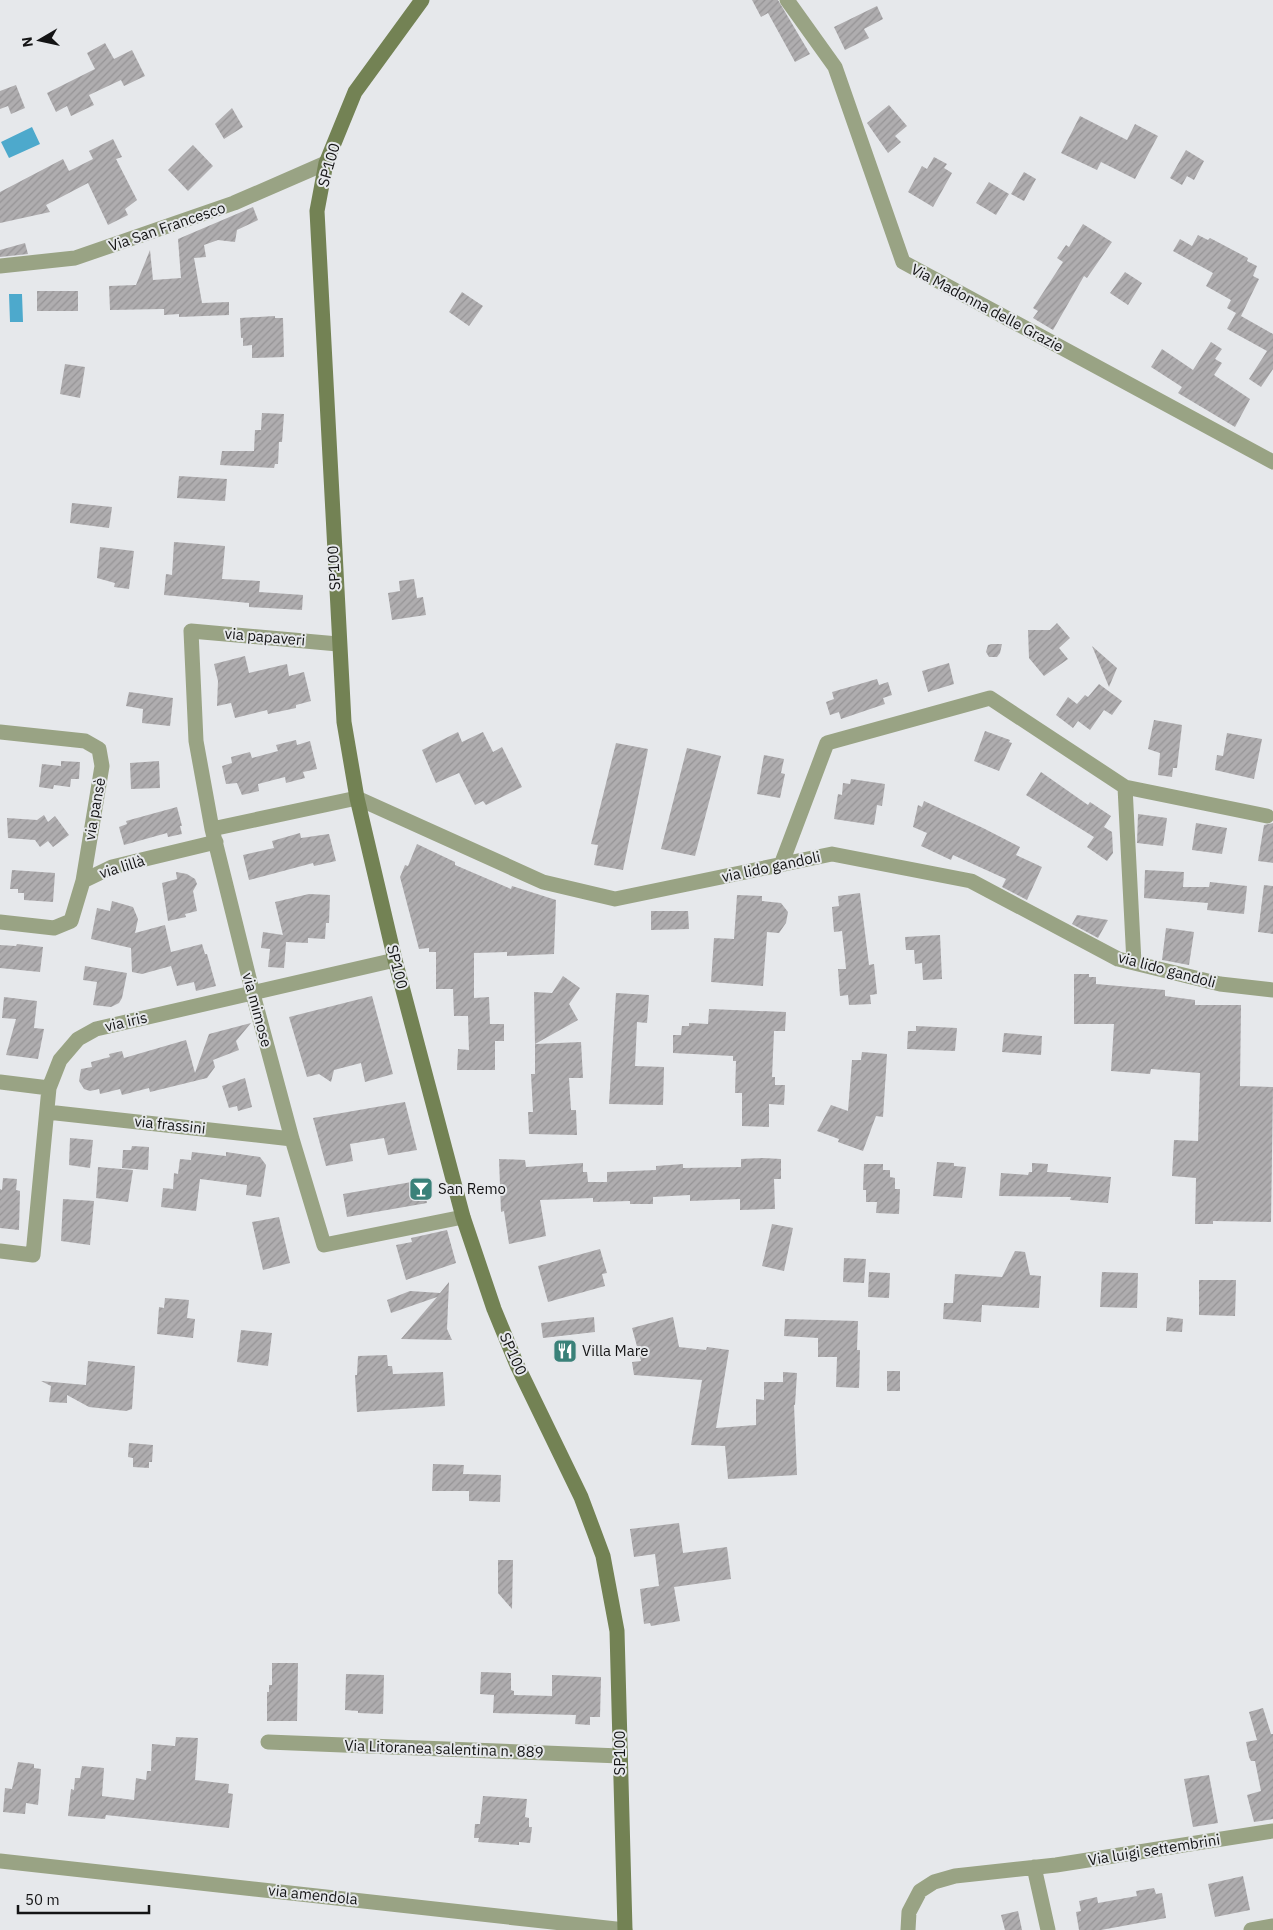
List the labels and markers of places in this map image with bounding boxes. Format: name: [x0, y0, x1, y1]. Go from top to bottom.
bar icon: San Remo: [408, 1176, 434, 1202]
place label: San Remo: [438, 1179, 506, 1198]
restaurant icon: Villa Mare: [552, 1338, 578, 1364]
place label: Villa Mare: [582, 1341, 648, 1360]

